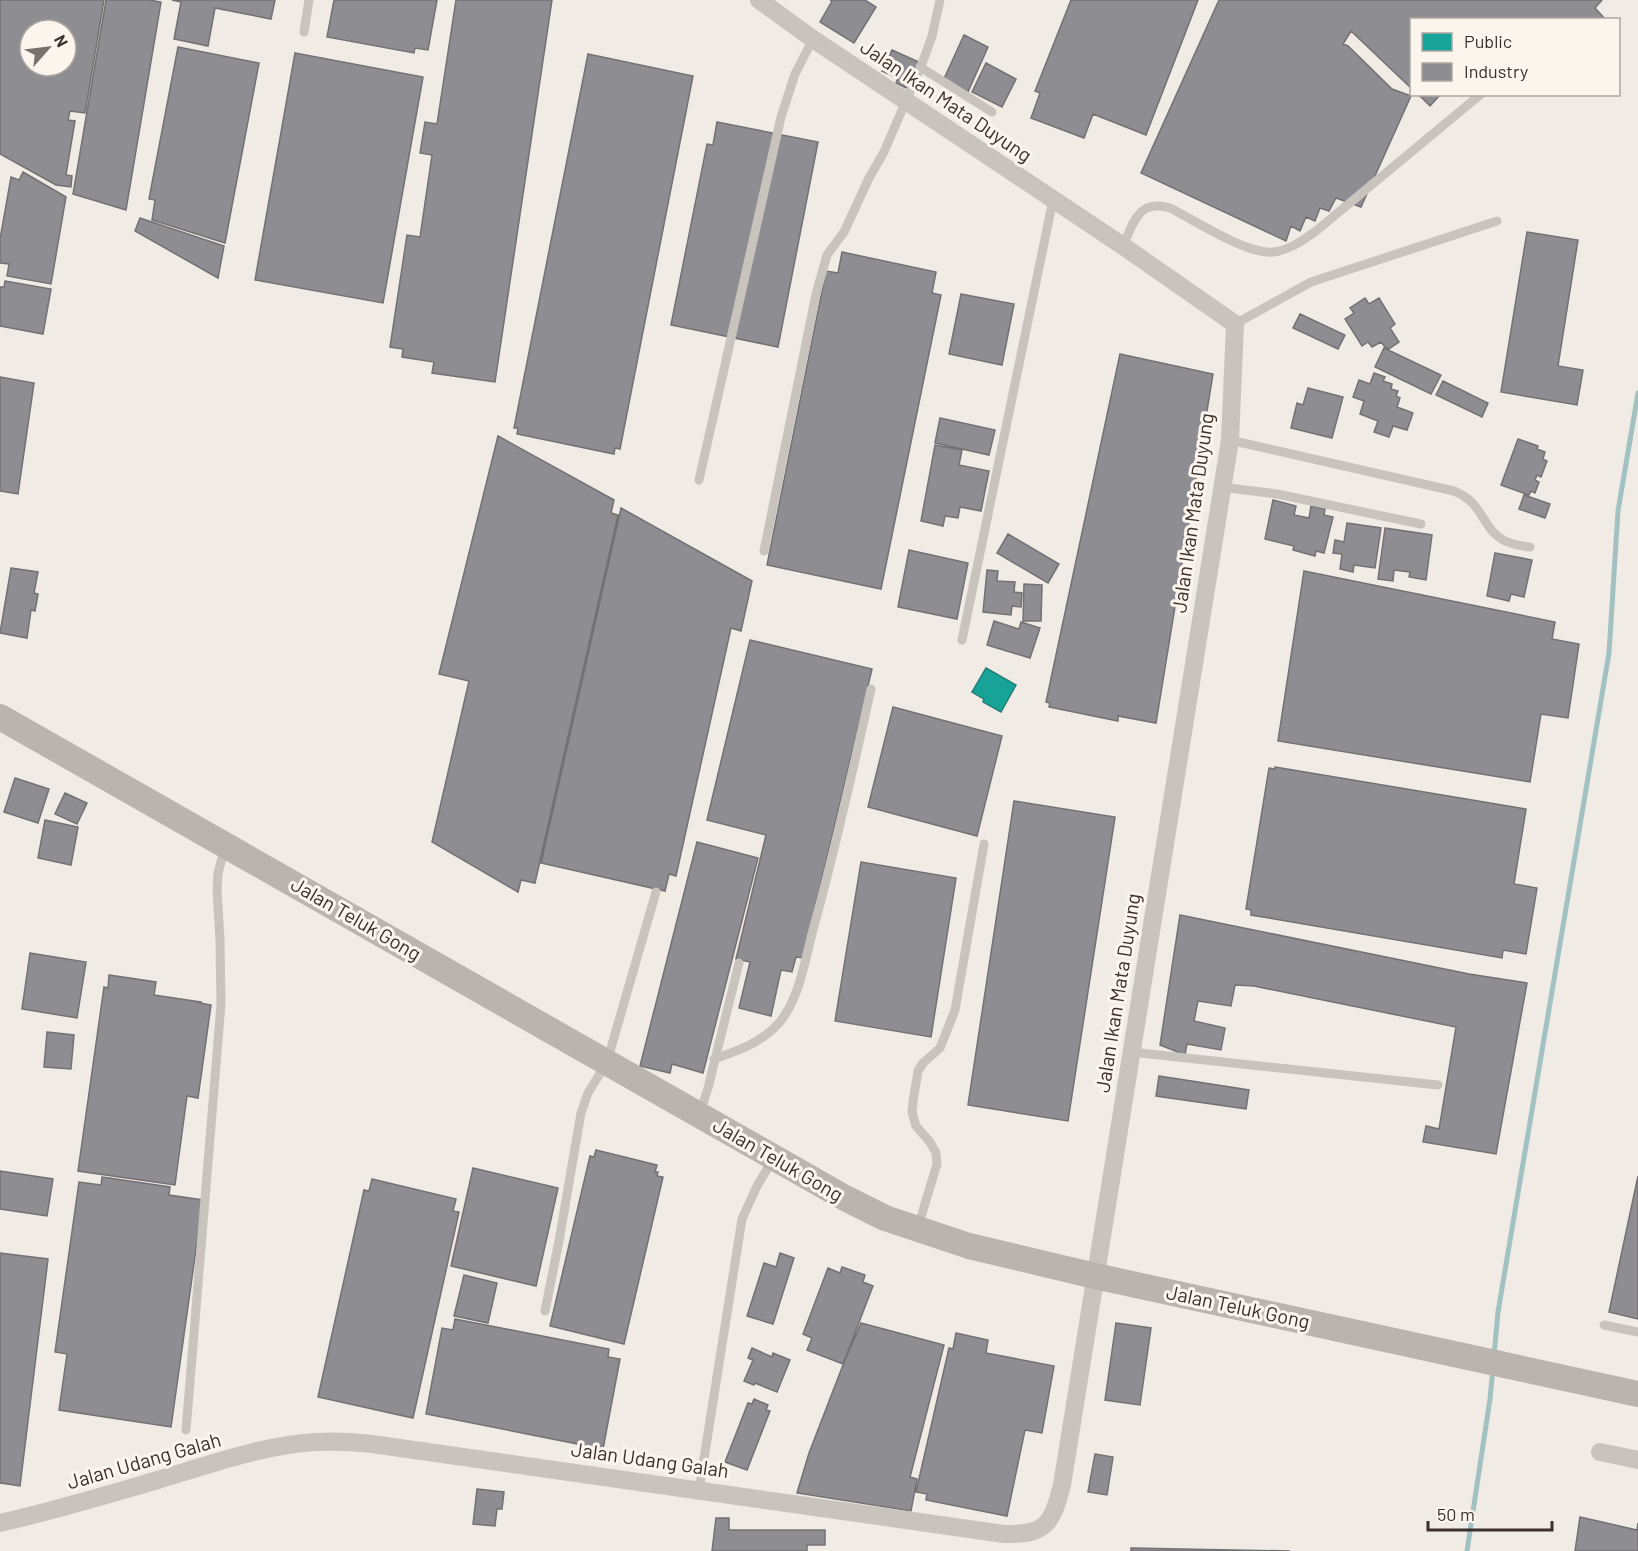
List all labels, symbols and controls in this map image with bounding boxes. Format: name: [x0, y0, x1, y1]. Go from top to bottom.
north arrow: [18, 18, 78, 78]
legend: [1410, 18, 1620, 96]
text: Public: [1464, 30, 1512, 52]
text: N: [51, 32, 73, 50]
street label: Jalan Ikan Mata Duyung: [856, 34, 1037, 166]
text: Industry: [1464, 60, 1528, 82]
street label: Jalan Ikan Mata Duyung: [1166, 411, 1218, 614]
street label: Jalan Teluk Gong: [287, 871, 426, 965]
street label: Jalan Ikan Mata Duyung: [1089, 891, 1145, 1094]
street label: Jalan Teluk Gong: [709, 1112, 848, 1206]
street label: Jalan Teluk Gong: [1164, 1279, 1312, 1333]
street label: Jalan Udang Galah: [64, 1427, 223, 1493]
street label: Jalan Udang Galah: [570, 1436, 730, 1482]
scale bar: [1428, 1494, 1552, 1532]
text: 50 m: [1437, 1503, 1475, 1525]

